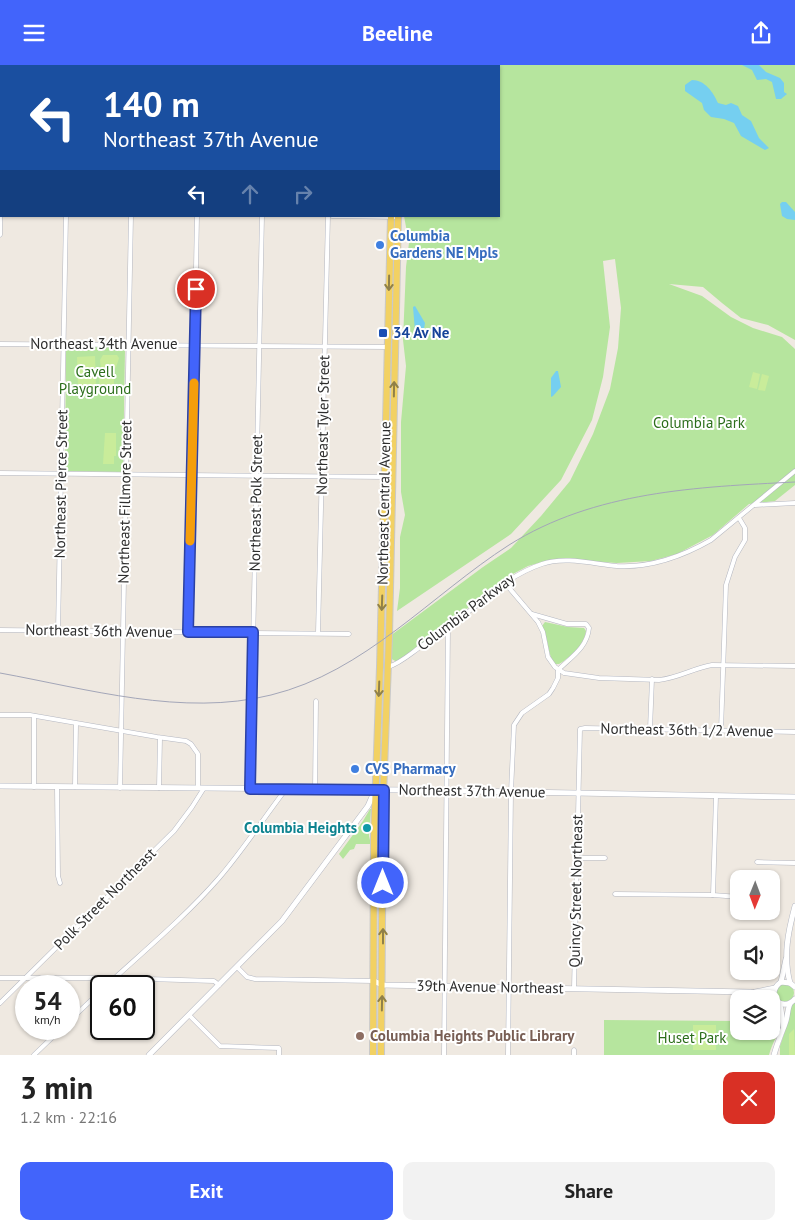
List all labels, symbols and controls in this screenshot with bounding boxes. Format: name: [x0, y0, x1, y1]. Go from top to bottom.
icon: menu: [20, 19, 48, 47]
text: Beeline: [362, 19, 433, 47]
icon: share: [747, 19, 775, 47]
text: 140 m: [103, 81, 200, 127]
icon: left: [20, 85, 85, 150]
text: Northeast 37th Avenue: [103, 125, 319, 153]
icon: left: [183, 180, 211, 208]
icon: ahead: [236, 180, 264, 208]
icon: right: [289, 180, 317, 208]
place label: Columbia Gardens NE Mpls: [390, 226, 498, 262]
marker: Columbia Gardens NE Mpls: [374, 239, 386, 251]
pin: [175, 268, 217, 310]
icon: arrive: [182, 275, 210, 303]
one-way arrow: [385, 275, 394, 291]
place label: 34 Av Ne: [393, 323, 450, 342]
marker: 34 Av Ne: [377, 327, 389, 339]
street label: Northeast 34th Avenue: [30, 334, 178, 353]
street label: Northeast Tyler Street: [312, 355, 333, 495]
park label: Cavell Playground: [59, 362, 131, 398]
one-way arrow: [389, 381, 399, 398]
street label: Northeast Pierce Street: [50, 409, 71, 559]
park label: Columbia Park: [653, 413, 746, 432]
street label: Northeast Fillmore Street: [114, 420, 135, 584]
street label: Northeast Central Avenue: [373, 421, 394, 585]
street label: Northeast Polk Street: [245, 434, 266, 572]
street label: Columbia Parkway: [413, 569, 518, 654]
one-way arrow: [377, 595, 386, 611]
street label: Northeast 36th Avenue: [25, 620, 173, 641]
one-way arrow: [375, 681, 384, 697]
street label: Northeast 36th 1/2 Avenue: [600, 718, 774, 741]
place label: CVS Pharmacy: [365, 759, 456, 778]
marker: CVS Pharmacy: [349, 763, 361, 775]
street label: Northeast 37th Avenue: [398, 780, 546, 801]
street label: Quincy Street Northeast: [565, 814, 586, 968]
place label: Columbia Heights: [244, 818, 357, 837]
marker: Columbia Heights: [361, 822, 373, 834]
street label: Polk Street Northeast: [50, 844, 160, 954]
position arrow: [356, 856, 408, 908]
north arrow: [730, 870, 780, 920]
map controls: [730, 870, 780, 1040]
one-way arrow: [378, 928, 388, 944]
button: sound: [730, 930, 780, 980]
speed limit sign: 60: [90, 975, 155, 1040]
street label: 39th Avenue Northeast: [416, 976, 564, 997]
text: 54: [33, 985, 62, 1017]
button: layers: [730, 990, 780, 1040]
one-way arrow: [377, 995, 387, 1012]
text: km/h: [34, 1012, 61, 1027]
place label: Columbia Heights Public Library: [370, 1026, 575, 1045]
park label: Huset Park: [658, 1028, 727, 1047]
marker: Columbia Heights Public Library: [354, 1030, 366, 1042]
text: 3 min: [20, 1068, 93, 1107]
button: close: [723, 1072, 775, 1124]
text: 1.2 km · 22:16: [20, 1107, 117, 1127]
button: Exit: [20, 1162, 393, 1220]
button: Share: [403, 1162, 775, 1220]

